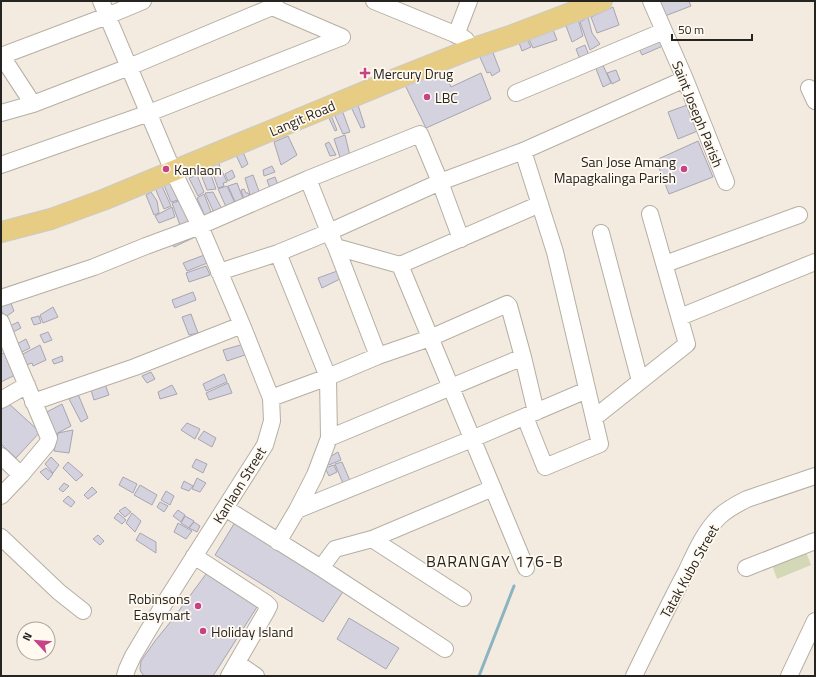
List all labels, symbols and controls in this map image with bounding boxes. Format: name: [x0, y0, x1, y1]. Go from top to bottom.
scale bar: [672, 16, 752, 42]
text: 50 m: [678, 20, 704, 39]
street label: Saint Joseph Parish: [667, 58, 729, 170]
place label: Mercury Drug: [373, 63, 453, 84]
marker: Mercury Drug: [360, 68, 370, 78]
place label: LBC: [435, 87, 458, 108]
marker: LBC: [422, 92, 432, 102]
street label: Langit Road: [266, 95, 338, 141]
place label: San Jose Amang Mapagkalinga Parish: [554, 151, 676, 188]
place label: Kanlaon: [174, 159, 222, 180]
marker: Kanlaon: [161, 164, 171, 174]
marker: San Jose Amang Mapagkalinga Parish: [679, 164, 689, 174]
street label: Kanlaon Street: [207, 443, 271, 527]
street label: Tatak Kubo Street: [655, 520, 723, 622]
district label: BARANGAY 176-B: [426, 549, 564, 573]
place label: Robinsons Easymart: [128, 588, 190, 625]
marker: Robinsons Easymart: [193, 601, 203, 611]
north arrow: [16, 621, 56, 661]
place label: Holiday Island: [211, 621, 293, 642]
marker: Holiday Island: [198, 626, 208, 636]
text: N: [18, 630, 36, 644]

